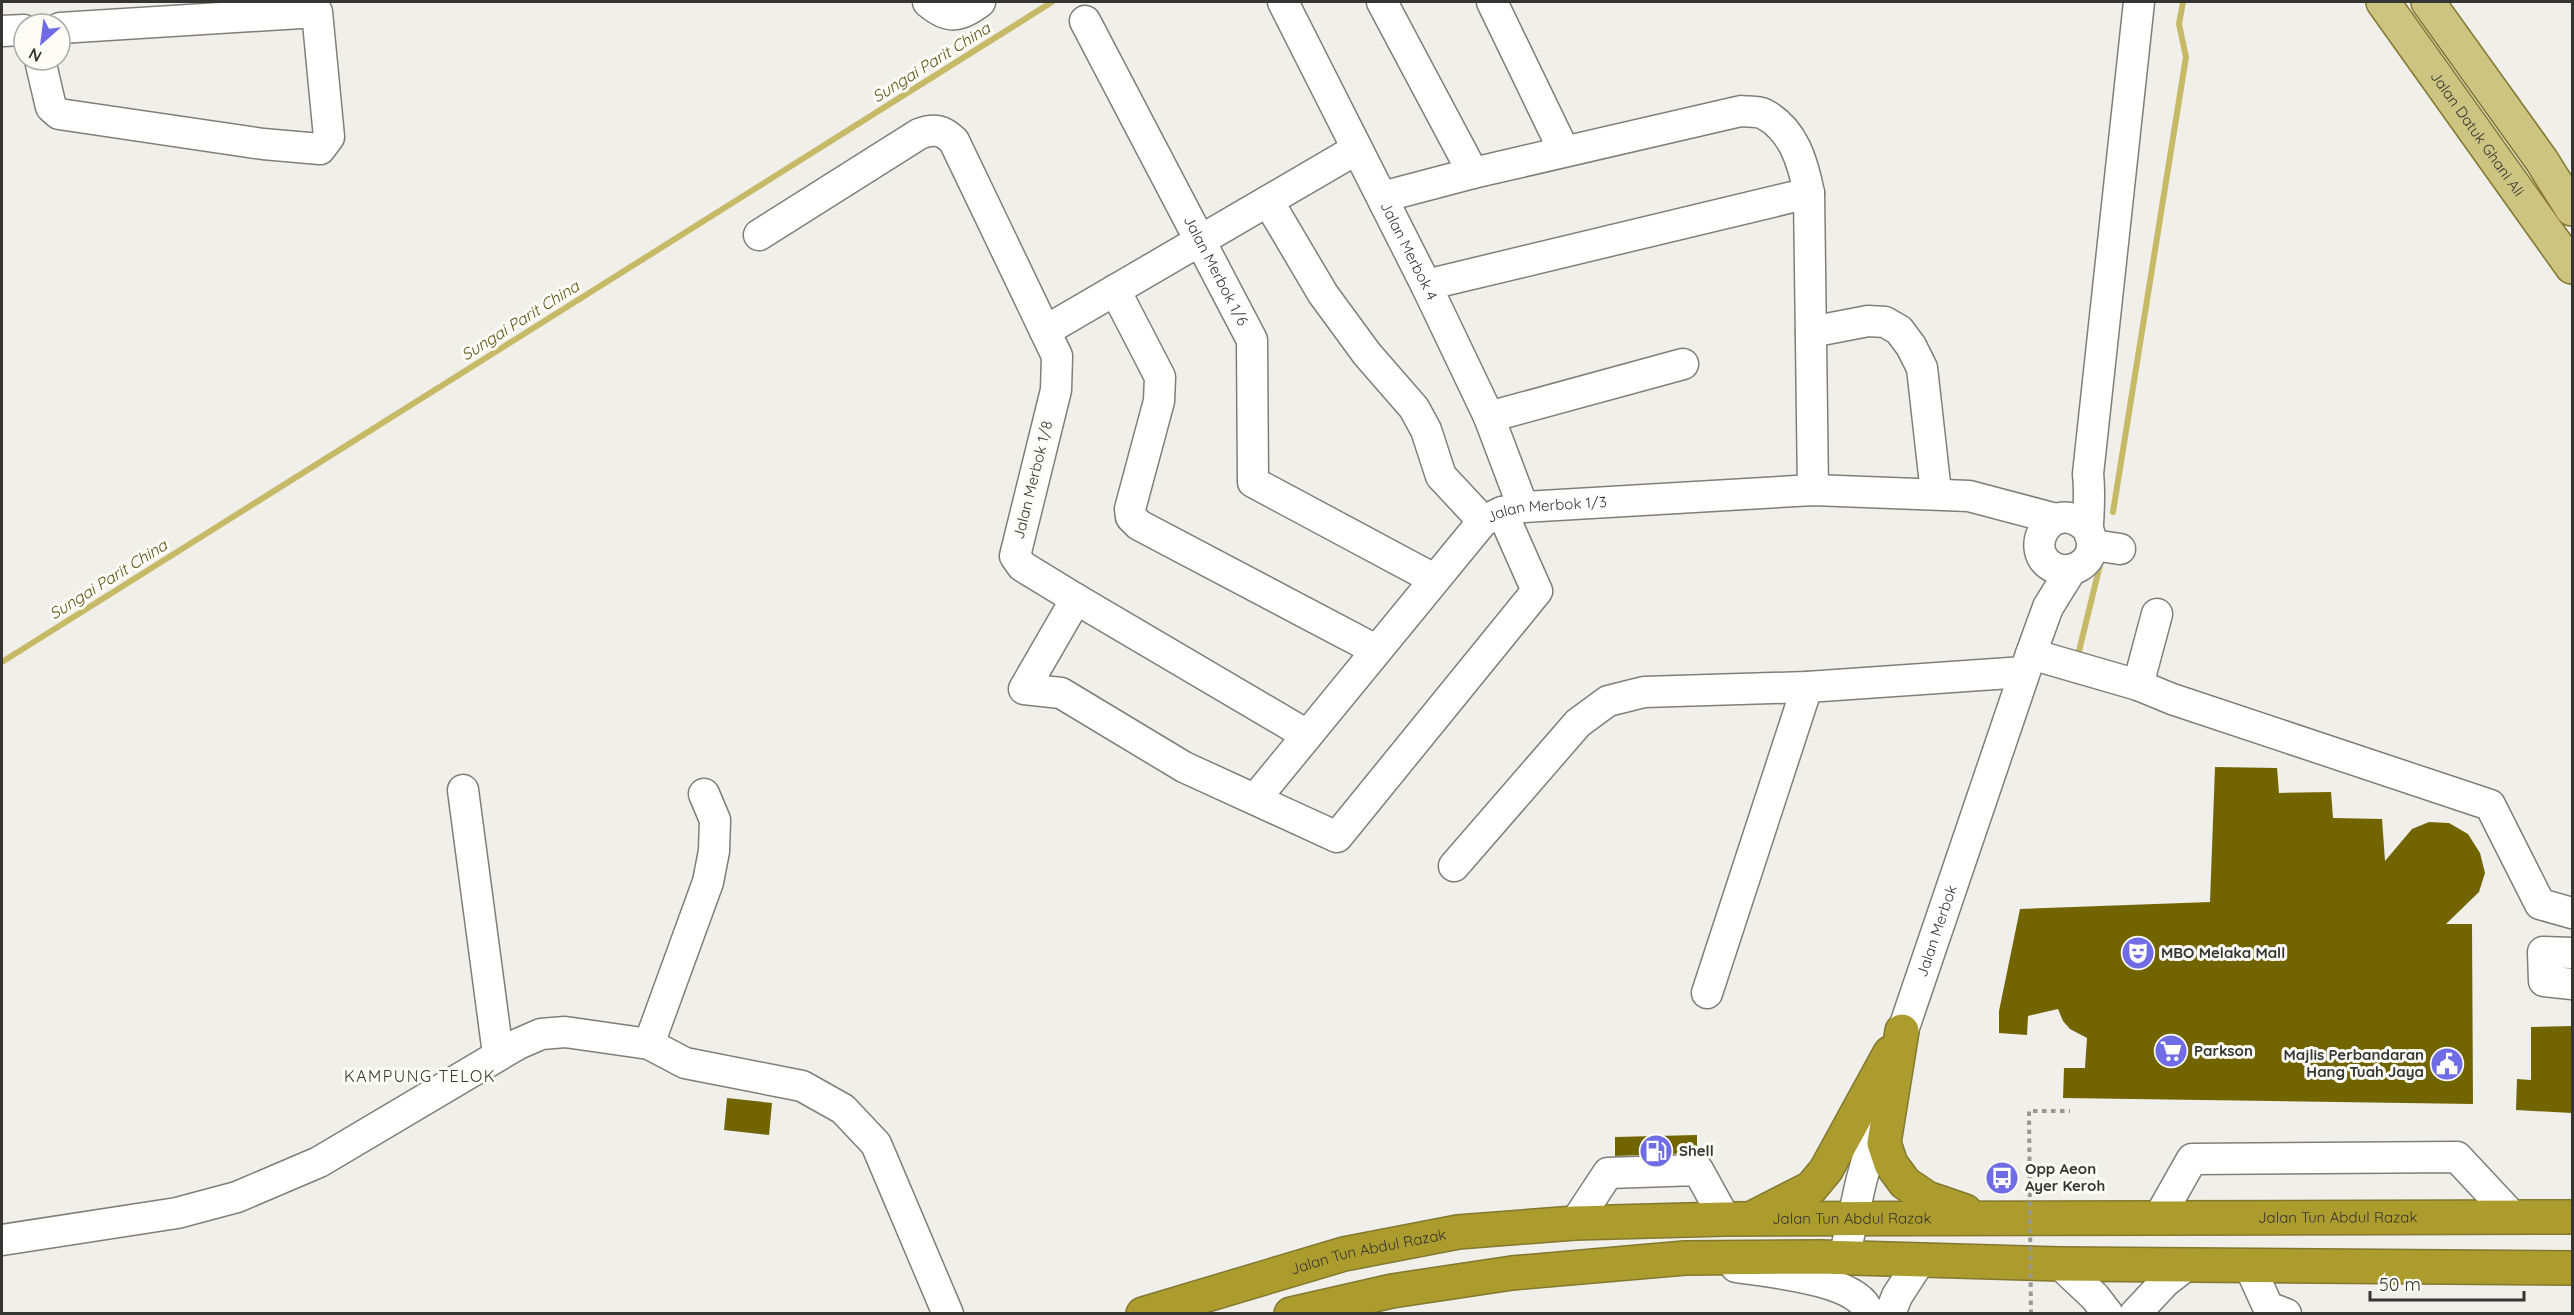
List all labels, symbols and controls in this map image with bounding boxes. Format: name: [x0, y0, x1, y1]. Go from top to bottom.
north arrow: [12, 12, 72, 72]
water label: Sungai Parit China: [868, 17, 995, 106]
text: N: [25, 44, 45, 67]
street label: Jalan Datuk Ghani Ali: [2426, 67, 2529, 200]
street label: Jalan Merbok 4: [1376, 198, 1442, 303]
street label: Jalan Merbok 1/6: [1180, 212, 1253, 329]
water label: Sungai Parit China: [457, 275, 584, 364]
street label: Jalan Merbok 1/8: [1009, 419, 1056, 541]
street label: Jalan Merbok 1/3: [1483, 492, 1607, 527]
water label: Sungai Parit China: [45, 534, 172, 623]
street label: Jalan Merbok: [1912, 882, 1961, 979]
theatre icon: MBO Melaka Mall: [2120, 935, 2156, 971]
place label: MBO Melaka Mall: [2161, 943, 2285, 962]
supermarket icon: Parkson: [2153, 1033, 2189, 1069]
place label: Parkson: [2194, 1041, 2253, 1060]
place label: Majlis Perbandaran Hang Tuah Jaya: [2284, 1045, 2424, 1081]
public building icon: Majlis Perbandaran Hang Tuah Jaya: [2429, 1046, 2465, 1082]
district label: KAMPUNG TELOK: [344, 1066, 496, 1086]
fuel station icon: Shell: [1638, 1133, 1674, 1169]
place label: Shell: [1679, 1141, 1714, 1160]
place label: Opp Aeon Ayer Keroh: [2025, 1159, 2105, 1195]
bus stop icon: Opp Aeon Ayer Keroh: [1984, 1160, 2020, 1196]
street label: Jalan Tun Abdul Razak: [2258, 1207, 2417, 1227]
street label: Jalan Tun Abdul Razak: [1772, 1209, 1931, 1228]
street label: Jalan Tun Abdul Razak: [1288, 1224, 1448, 1278]
scale bar: [2370, 1264, 2524, 1302]
text: 50 m: [2379, 1273, 2421, 1296]

